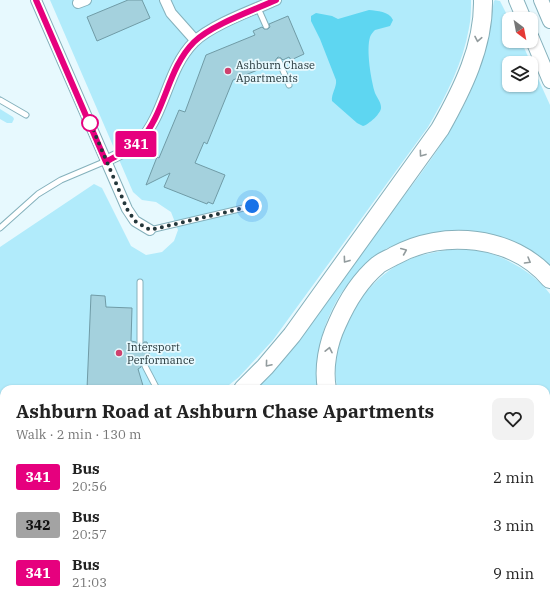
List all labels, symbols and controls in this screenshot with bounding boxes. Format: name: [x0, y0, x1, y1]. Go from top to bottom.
north arrow: [502, 12, 538, 48]
map controls: [502, 12, 538, 92]
one-way arrow: [475, 35, 483, 42]
button: layers: [502, 56, 538, 92]
place label: Ashburn Chase Apartments: [236, 58, 315, 85]
marker: Ashburn Chase Apartments: [223, 66, 233, 76]
unlabelled marker: [81, 114, 99, 132]
line badge: 341: [113, 131, 159, 157]
text: 341: [123, 135, 149, 153]
one-way arrow: [420, 150, 427, 157]
your location: [242, 196, 262, 216]
one-way arrow: [401, 248, 408, 256]
one-way arrow: [344, 255, 351, 262]
one-way arrow: [524, 256, 531, 263]
place label: Intersport Performance: [127, 340, 194, 367]
one-way arrow: [324, 347, 332, 353]
marker: Intersport Performance: [114, 348, 124, 358]
one-way arrow: [265, 359, 272, 366]
button: heart: [492, 398, 534, 440]
text: Ashburn Road at Ashburn Chase Apartments: [16, 399, 434, 423]
text: Walk · 2 min · 130 m: [16, 426, 141, 443]
text: Bus: [72, 459, 100, 478]
text: 341: [25, 468, 51, 486]
text: 2 min: [493, 468, 534, 487]
text: 20:56: [72, 478, 107, 495]
text: Bus: [72, 507, 100, 526]
text: 342: [25, 516, 51, 534]
text: 3 min: [493, 516, 534, 535]
text: 20:57: [72, 526, 107, 543]
text: Bus: [72, 555, 100, 574]
text: 341: [25, 564, 51, 582]
text: 9 min: [493, 564, 534, 583]
text: 21:03: [72, 574, 107, 591]

